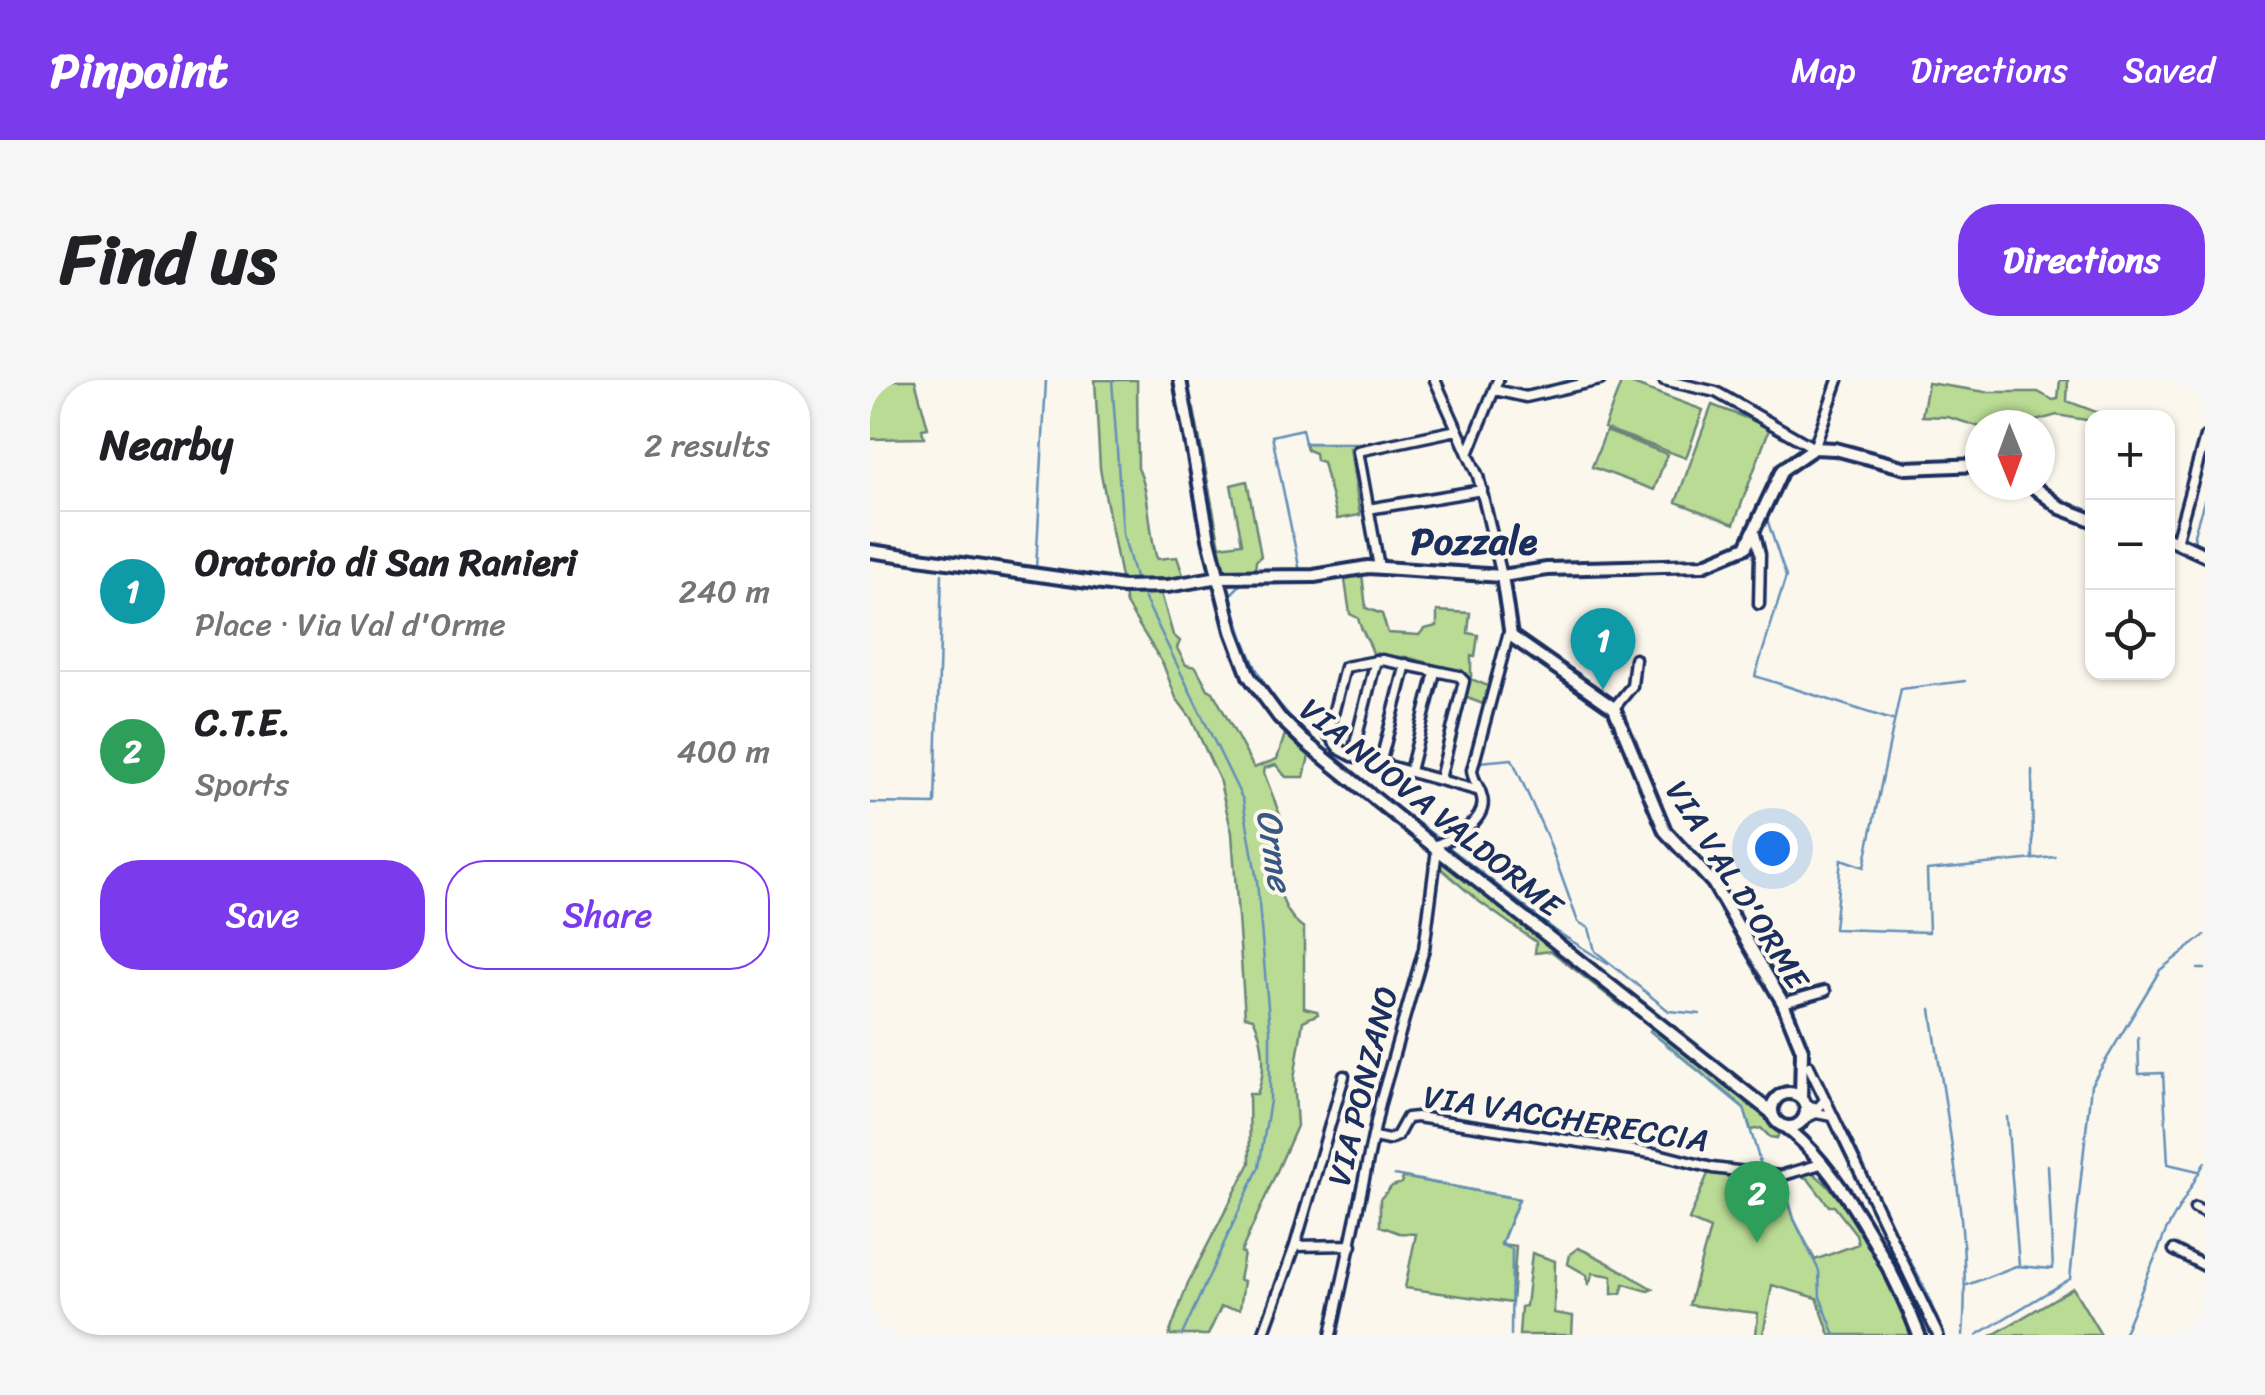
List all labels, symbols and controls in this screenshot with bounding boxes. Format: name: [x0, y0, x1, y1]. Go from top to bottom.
text: Pinpoint: [50, 28, 228, 113]
text: Map: [1791, 39, 1856, 101]
text: Directions: [1911, 39, 2068, 101]
text: Saved: [2123, 39, 2215, 101]
text: Find us: [60, 198, 277, 322]
button: Directions: [1958, 204, 2205, 316]
text: Nearby: [100, 408, 233, 482]
north arrow: [1965, 410, 2055, 500]
map controls: [2085, 410, 2175, 680]
button: +: [2085, 410, 2175, 500]
text: 2 results: [644, 417, 770, 474]
button: −: [2085, 500, 2175, 590]
district label: Pozzale: [1411, 508, 1538, 575]
text: Oratorio di San Ranieri: [195, 529, 577, 596]
text: 1: [126, 563, 139, 620]
text: 240 m: [678, 563, 770, 620]
button: locate: [2085, 590, 2175, 680]
text: Place · Via Val d'Orme: [195, 596, 506, 653]
pin: 1: [1570, 608, 1636, 690]
street label: VIA NUOVA VALDORME: [1286, 683, 1578, 934]
text: C.T.E.: [195, 689, 291, 756]
text: 2: [123, 723, 142, 780]
text: 400 m: [677, 723, 770, 780]
text: Sports: [195, 756, 289, 813]
street label: VIA VAL D'ORME: [1650, 769, 1826, 1003]
water label: Orme: [1238, 805, 1312, 898]
your location: [1747, 823, 1798, 874]
button: Save: [100, 860, 425, 970]
button: Share: [445, 860, 770, 970]
street label: VIA PONZANO: [1311, 980, 1415, 1192]
street label: VIA VACCHERECCIA: [1419, 1068, 1713, 1170]
pin: 2: [1724, 1160, 1790, 1243]

